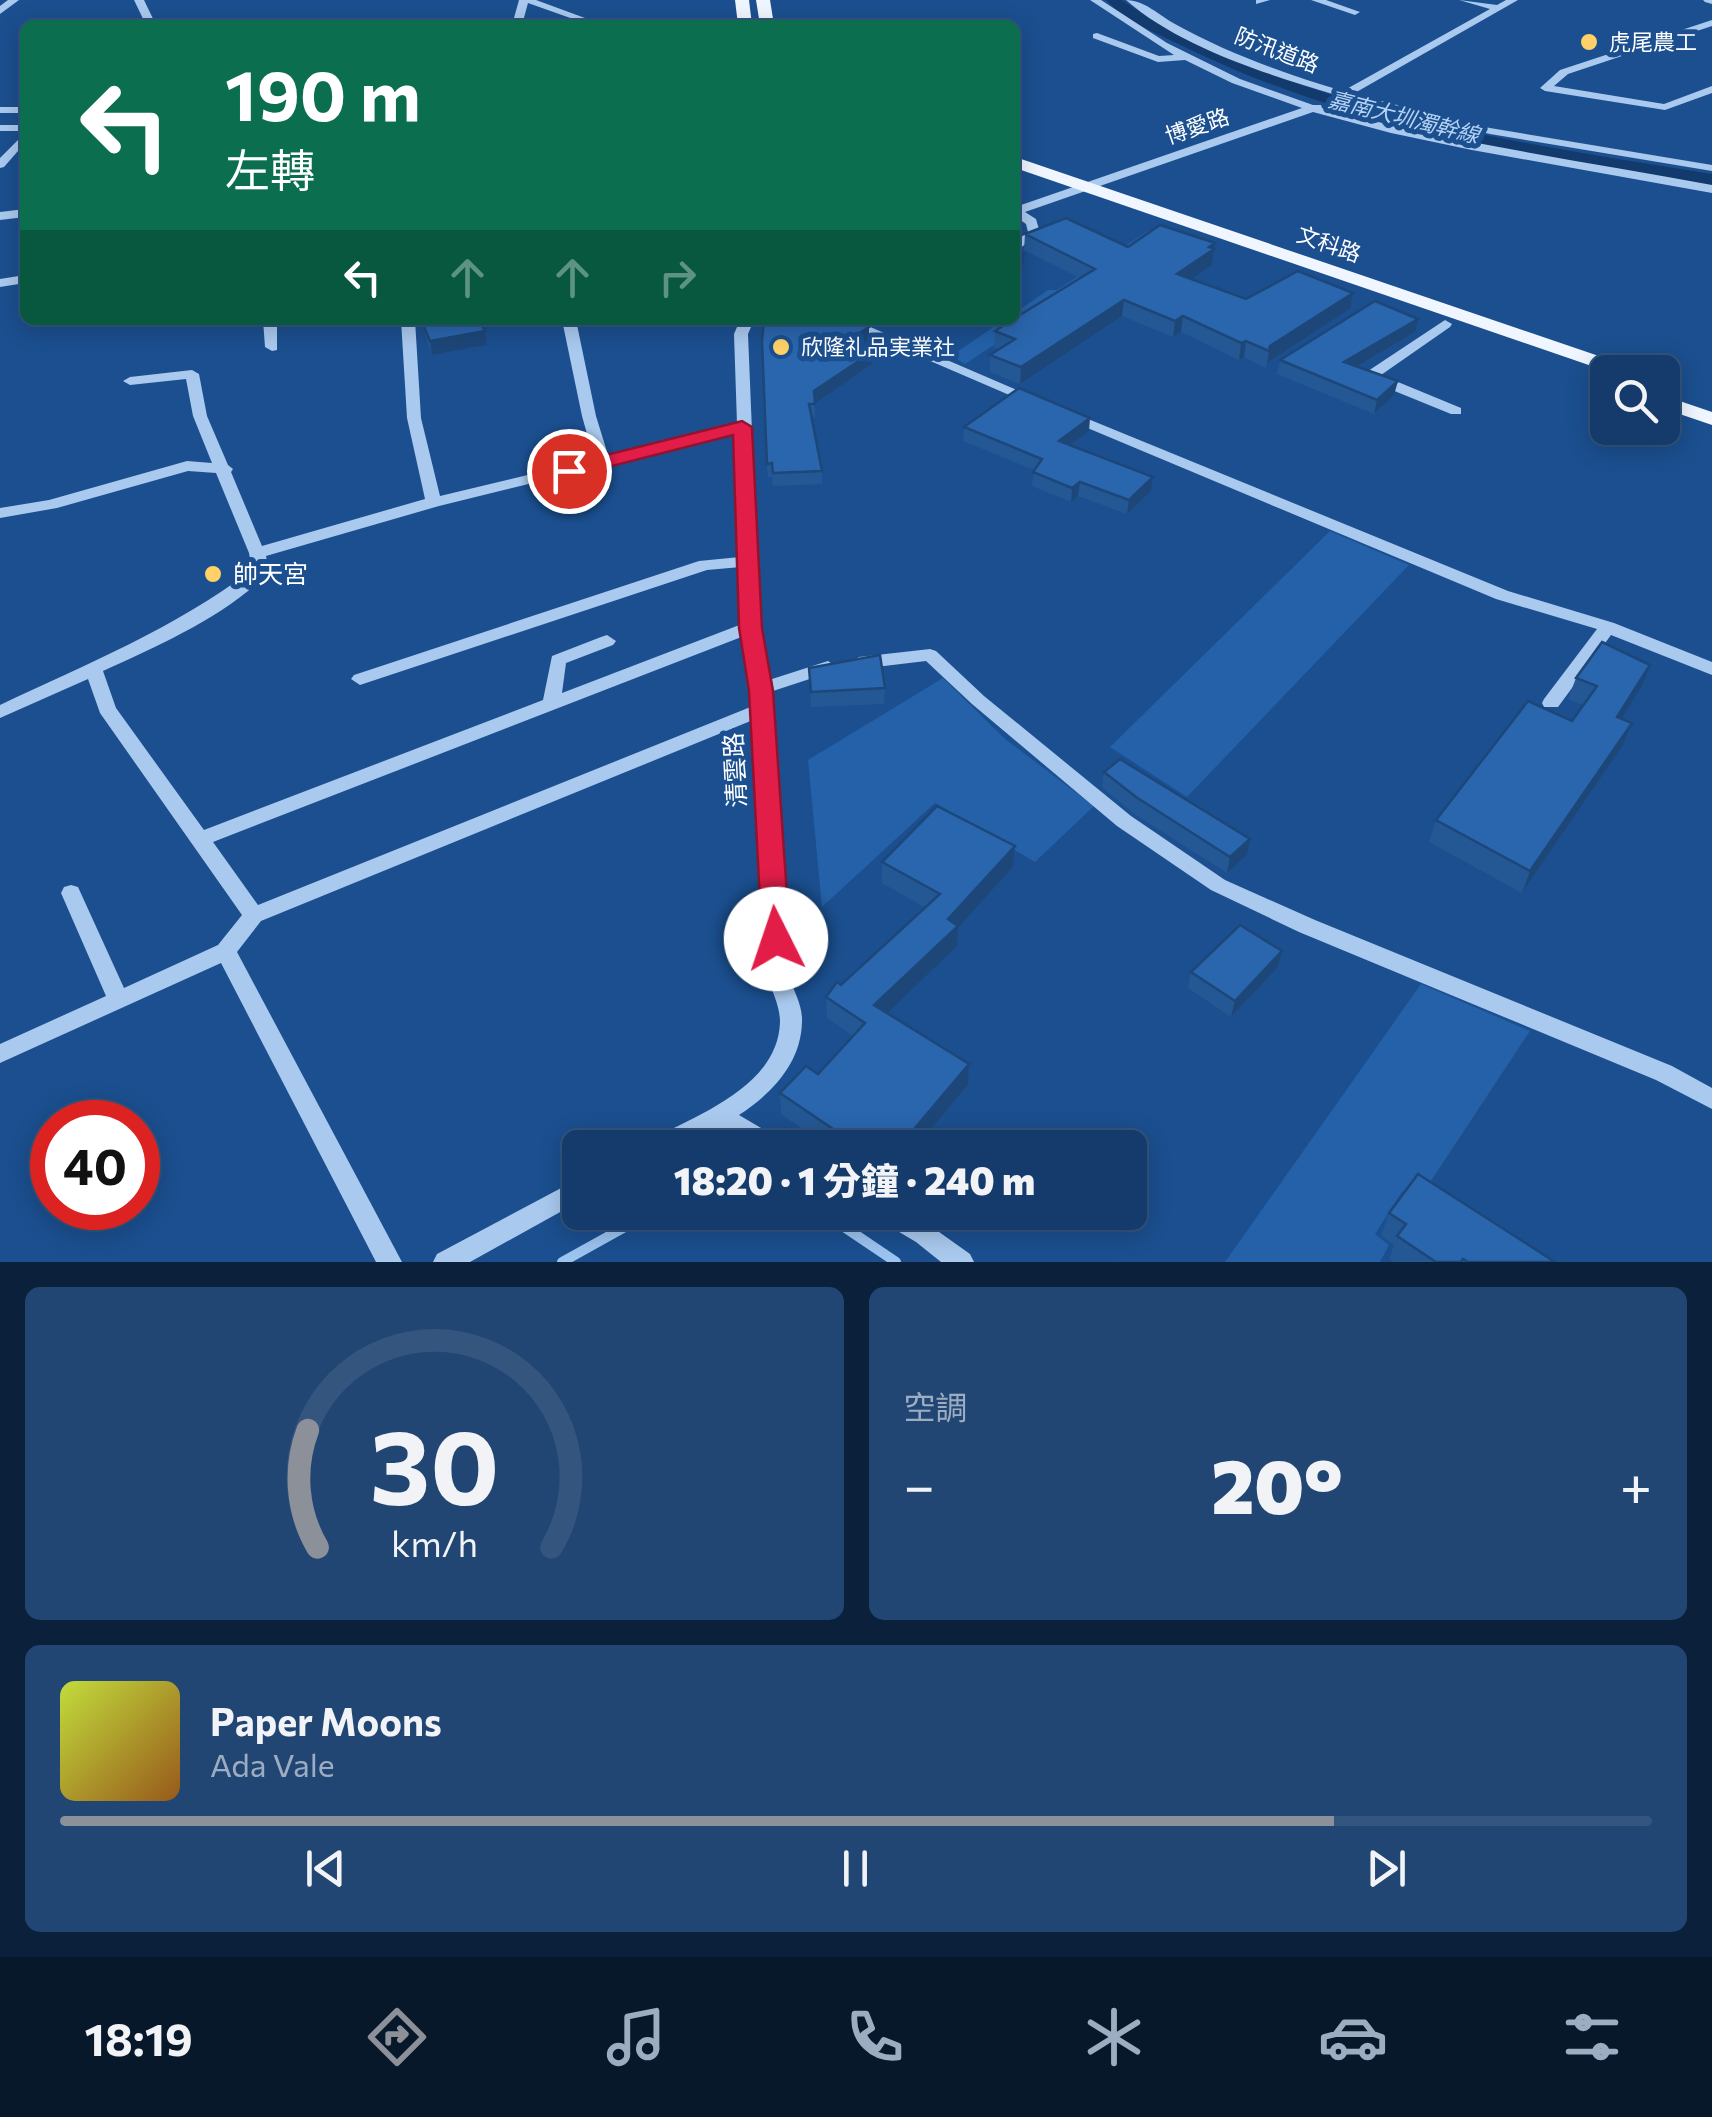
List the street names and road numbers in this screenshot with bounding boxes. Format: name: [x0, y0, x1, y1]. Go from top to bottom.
street label: 防汛道路: [1231, 21, 1323, 78]
street label: 博愛路: [1161, 102, 1232, 149]
street label: 文科路: [1294, 220, 1365, 267]
street label: 清雲路: [717, 732, 751, 808]

